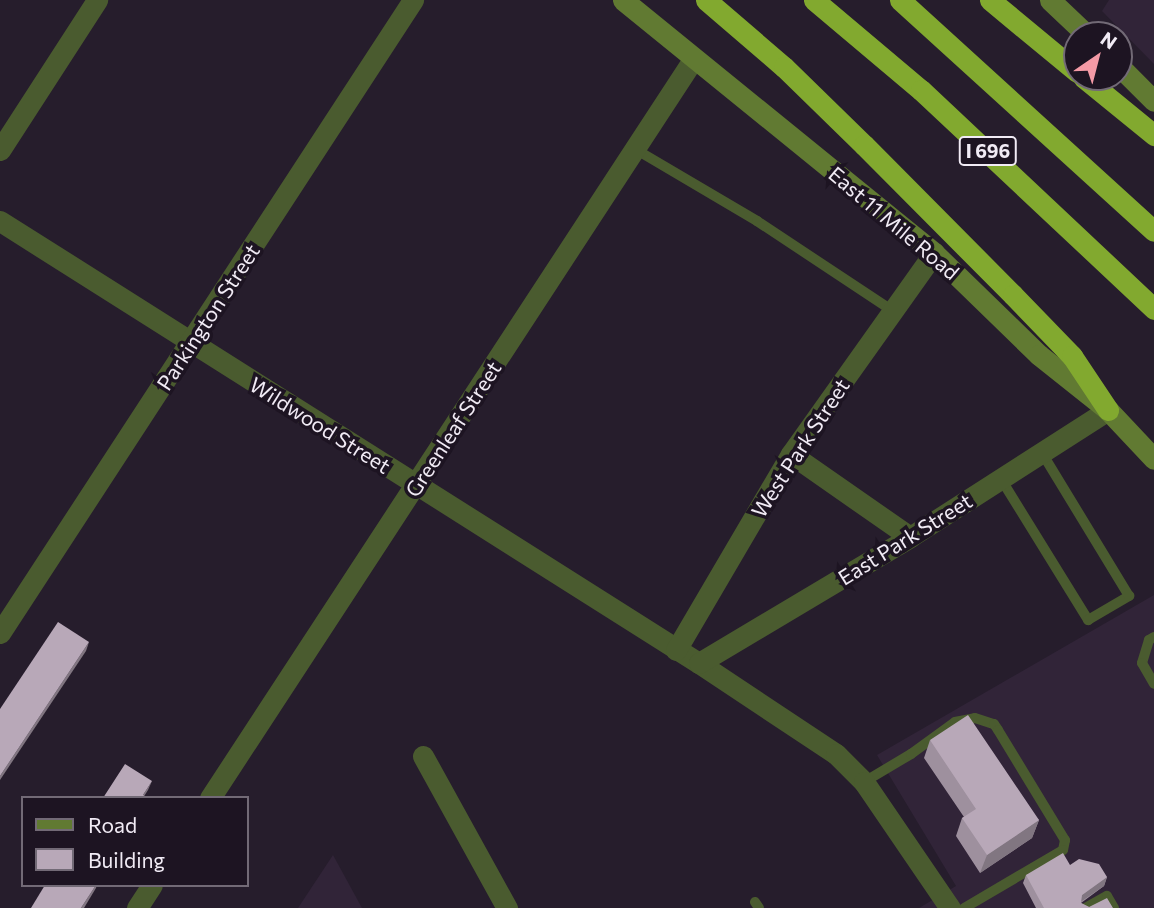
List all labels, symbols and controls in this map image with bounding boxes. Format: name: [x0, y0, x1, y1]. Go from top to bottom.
north arrow: [1063, 21, 1133, 91]
text: N: [1097, 27, 1122, 54]
road number: I 696: [958, 136, 1018, 167]
street label: East 11 Mile Road: [824, 161, 964, 285]
street label: Parkington Street: [151, 239, 265, 395]
street label: Greenleaf Street: [400, 356, 506, 502]
street label: Wildwood Street: [245, 372, 395, 478]
street label: West Park Street: [746, 374, 854, 522]
street label: East Park Street: [833, 488, 977, 590]
legend: [21, 796, 248, 887]
text: Road: [88, 812, 137, 837]
text: Building: [88, 847, 165, 872]

